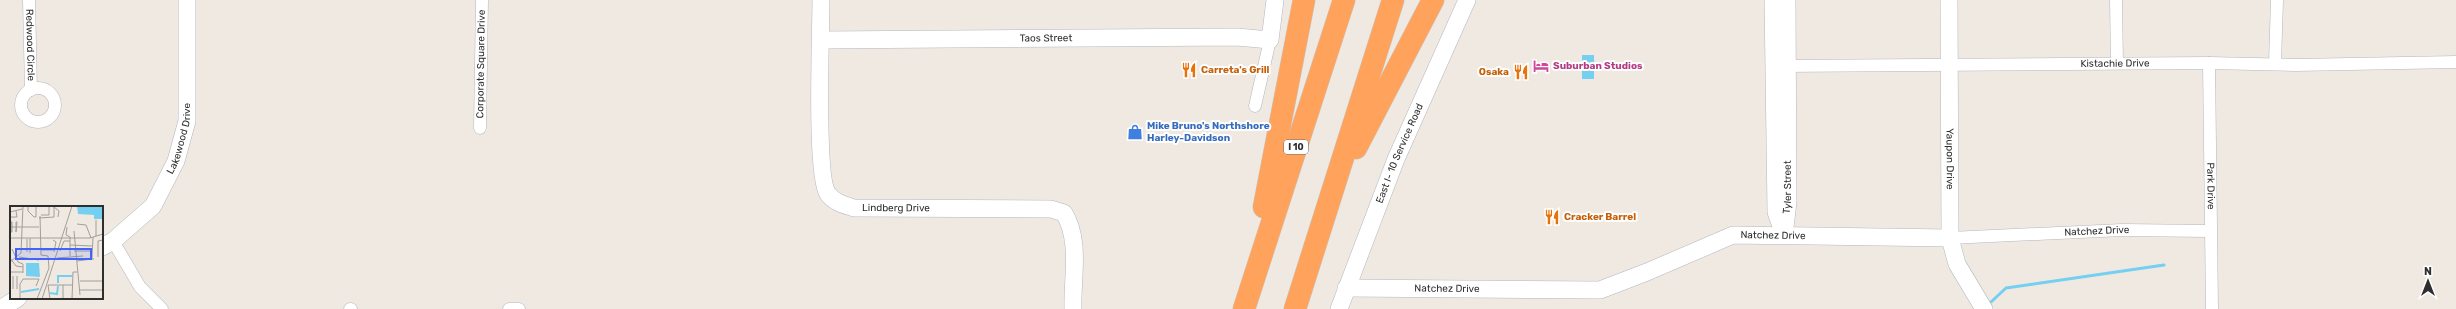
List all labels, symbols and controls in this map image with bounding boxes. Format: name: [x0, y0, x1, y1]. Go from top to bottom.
street label: Redwood Circle: [23, 9, 37, 82]
street label: Corporate Square Drive: [474, 9, 488, 118]
street label: Taos Street: [1020, 32, 1072, 45]
hotel icon: Suburban Studios: [1532, 57, 1550, 75]
street label: Kistachie Drive: [2080, 57, 2150, 70]
place label: Suburban Studios: [1553, 60, 1643, 72]
restaurant icon: Carreta's Grill: [1180, 61, 1198, 79]
restaurant icon: Osaka: [1512, 63, 1530, 81]
place label: Carreta's Grill: [1201, 64, 1270, 76]
place label: Osaka: [1479, 66, 1509, 78]
street label: East I- 10 Service Road: [1374, 102, 1426, 205]
street label: Lakewood Drive: [164, 103, 193, 176]
place label: Mike Bruno's Northshore Harley-Davidson: [1147, 120, 1270, 144]
shop icon: Mike Bruno's Northshore Harley-Davidson: [1126, 123, 1144, 141]
street label: Yaupon Drive: [1944, 128, 1956, 190]
road number: I 10: [1284, 140, 1308, 154]
street label: Tyler Street: [1781, 160, 1794, 215]
street label: Park Drive: [2204, 162, 2217, 210]
street label: Lindberg Drive: [862, 202, 930, 214]
inset map: [10, 206, 103, 299]
restaurant icon: Cracker Barrel: [1543, 208, 1561, 226]
place label: Cracker Barrel: [1564, 211, 1636, 223]
street label: Natchez Drive: [2064, 224, 2130, 239]
street label: Natchez Drive: [1740, 229, 1806, 242]
north arrow: [2408, 261, 2448, 301]
text: N: [2424, 265, 2432, 278]
street label: Natchez Drive: [1414, 283, 1480, 295]

